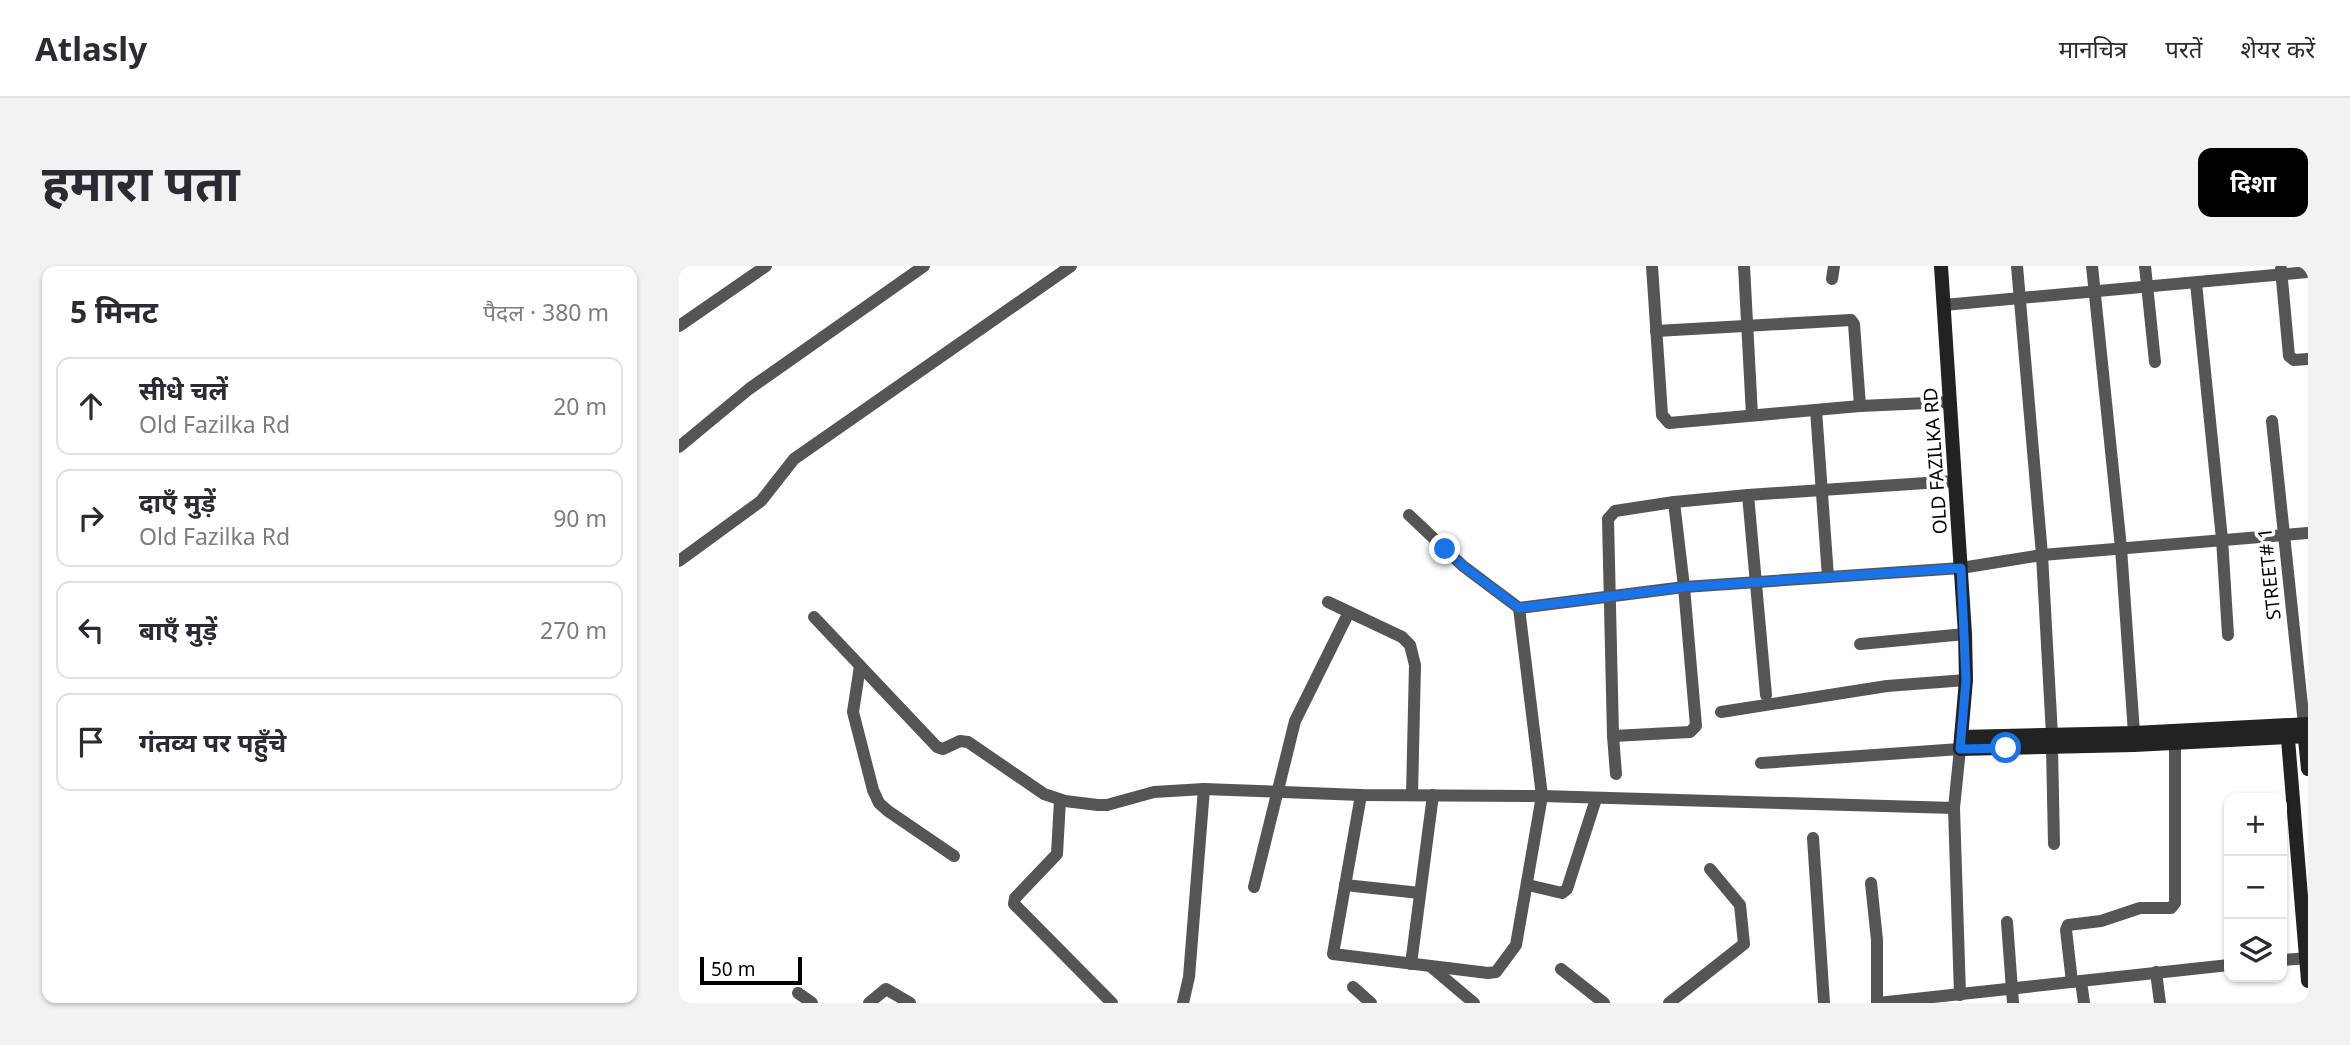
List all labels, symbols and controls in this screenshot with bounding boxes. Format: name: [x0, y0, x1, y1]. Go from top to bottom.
text: Atlasly: [35, 26, 147, 71]
text: मानचित्र: [2059, 32, 2127, 65]
text: परतें: [2165, 32, 2202, 65]
text: शेयर करें: [2240, 32, 2315, 65]
button: दिशा: [2198, 148, 2308, 217]
text: हमारा पता: [42, 149, 240, 215]
text: 5 मिनट: [70, 291, 158, 332]
text: पैदल · 380 m: [483, 296, 609, 328]
text: सीधे चलें: [139, 372, 228, 408]
icon: ahead: [72, 387, 110, 425]
street label: OLD FAZILKA RD: [1917, 387, 1953, 535]
text: 20 m: [553, 390, 607, 422]
text: Old Fazilka Rd: [139, 408, 290, 440]
text: दाएँ मुड़ें: [139, 484, 216, 520]
icon: right: [72, 499, 110, 537]
text: 90 m: [553, 502, 607, 534]
text: Old Fazilka Rd: [139, 520, 290, 552]
street label: STREET# 1: [2251, 527, 2287, 621]
route end: [1429, 533, 1460, 564]
icon: left: [72, 611, 110, 649]
text: बाएँ मुड़ें: [139, 612, 217, 648]
text: 270 m: [540, 614, 607, 646]
icon: arrive: [72, 723, 110, 761]
text: गंतव्य पर पहुँचे: [139, 724, 286, 760]
route start: [1990, 732, 2021, 763]
map controls: [2224, 793, 2287, 982]
button: +: [2224, 793, 2287, 856]
button: −: [2224, 856, 2287, 919]
button: layers: [2224, 919, 2287, 982]
scale bar: [700, 954, 801, 986]
text: 50 m: [711, 956, 755, 982]

